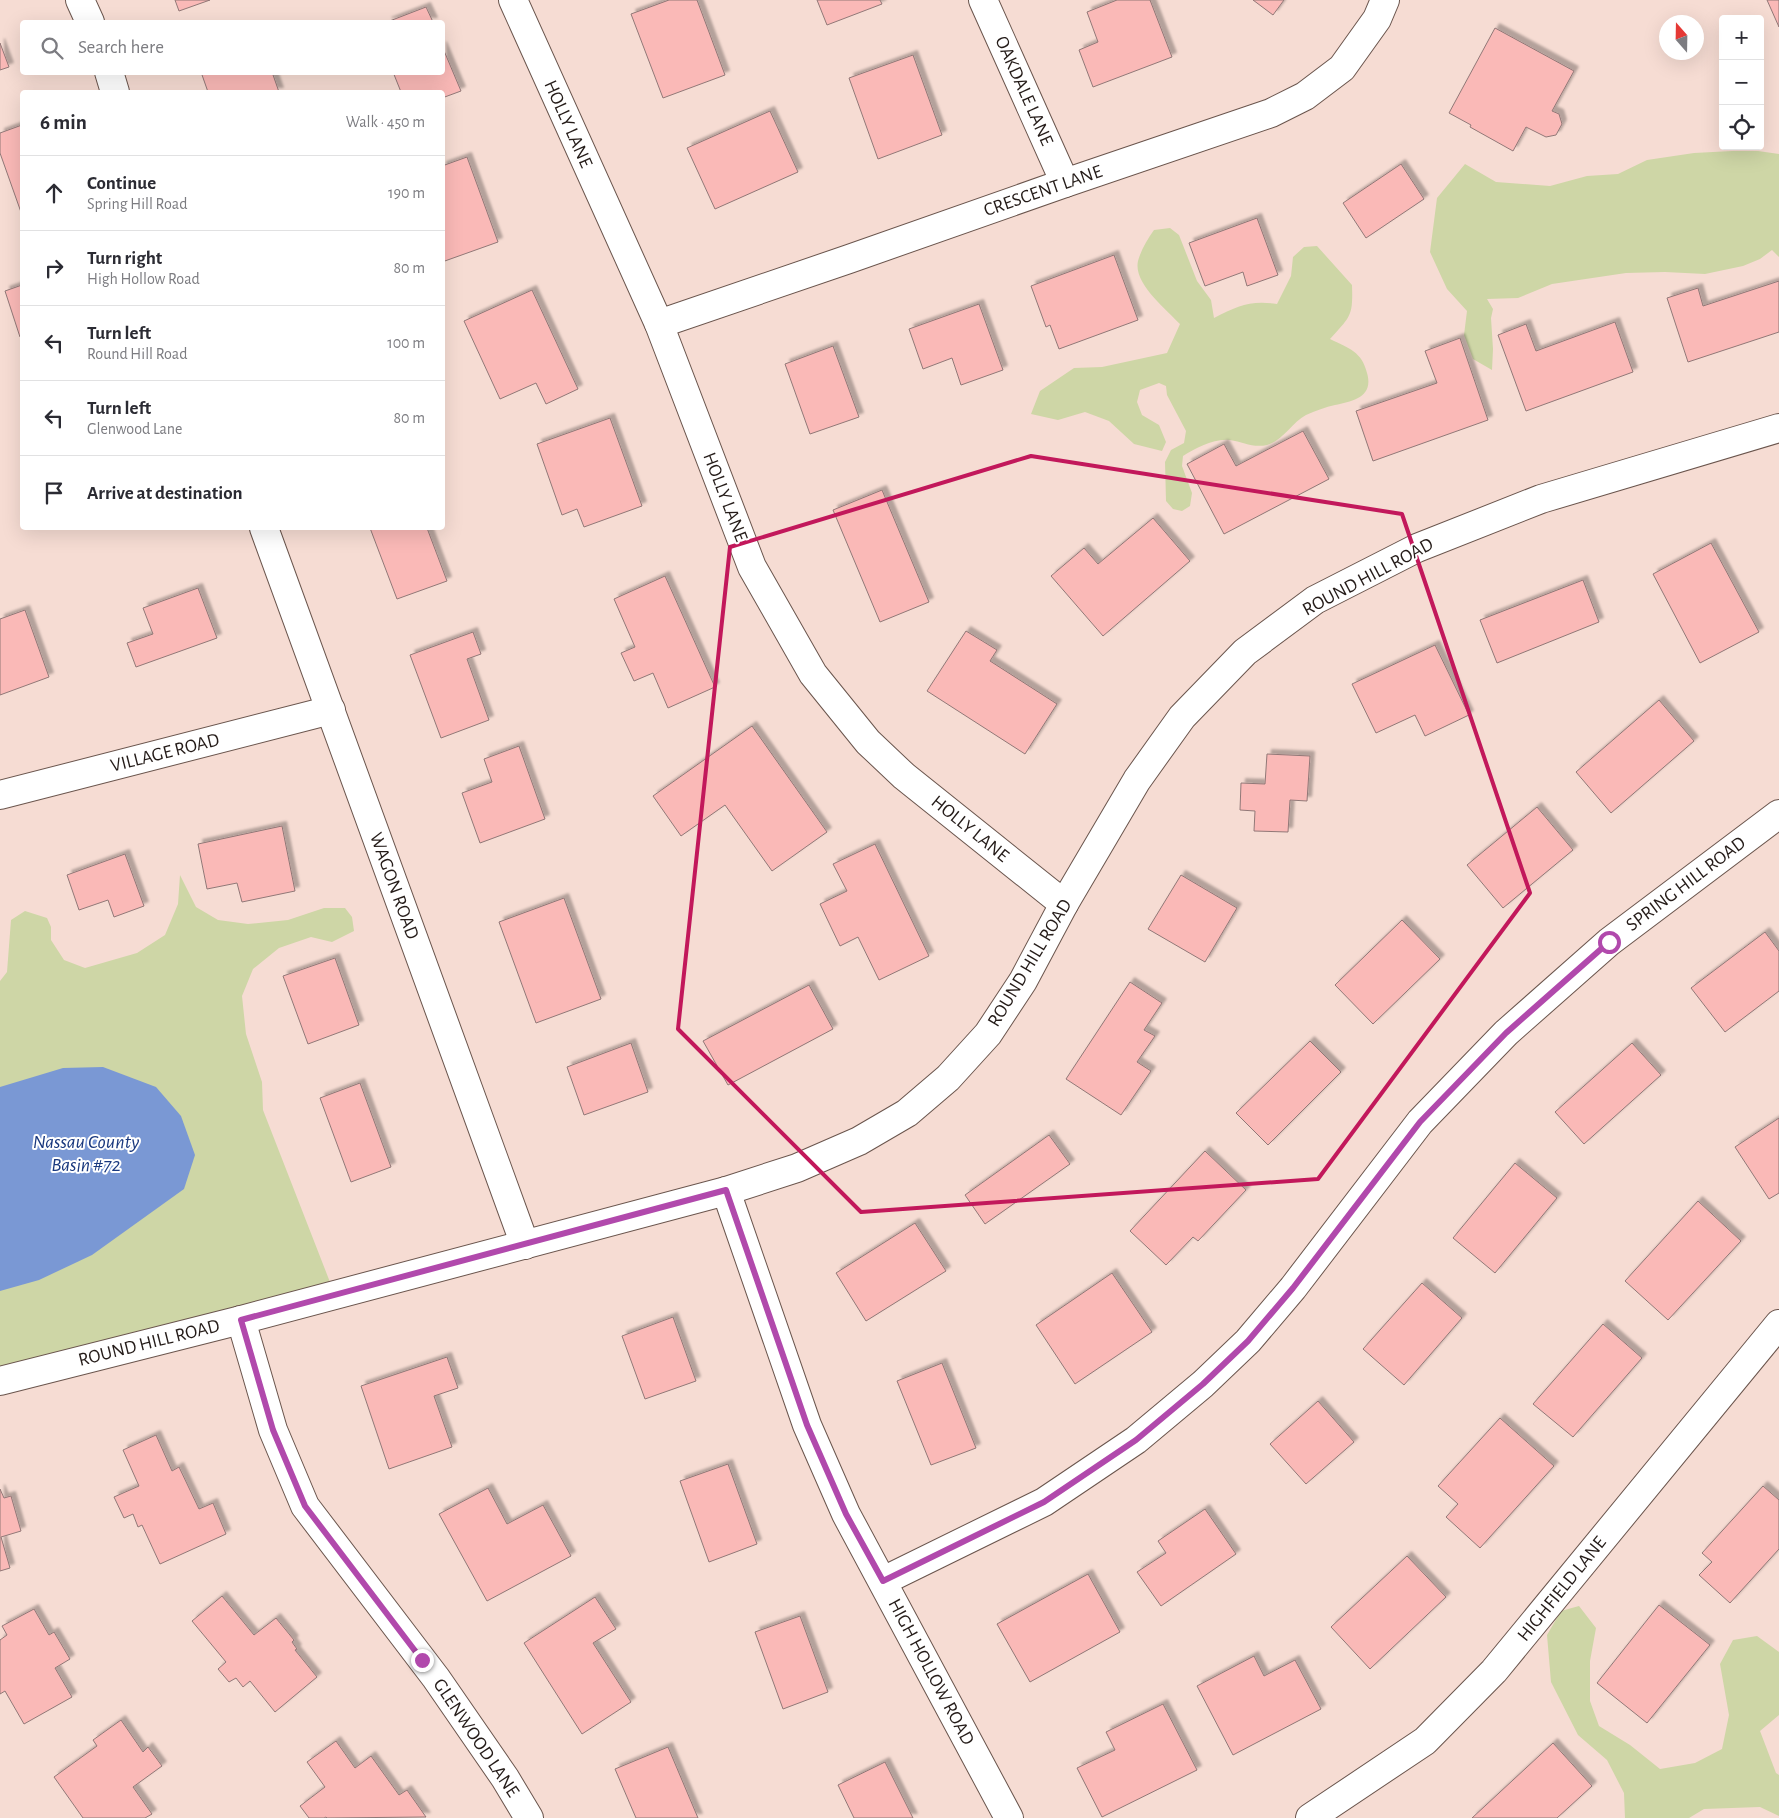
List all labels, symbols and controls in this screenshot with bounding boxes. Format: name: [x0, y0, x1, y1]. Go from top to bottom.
north arrow: [1659, 15, 1704, 60]
map controls: [1719, 15, 1764, 150]
button: +: [1719, 15, 1764, 60]
search box: [20, 20, 445, 75]
icon: search: [38, 34, 66, 62]
street label: OAKDALE LANE: [991, 34, 1057, 148]
text: Search here: [78, 38, 164, 57]
button: −: [1719, 60, 1764, 105]
street label: HOLLY LANE: [540, 77, 596, 171]
button: locate: [1719, 105, 1764, 150]
text: 6 min: [40, 112, 87, 133]
text: Walk · 450 m: [346, 114, 425, 130]
street label: CRESCENT LANE: [981, 162, 1105, 220]
text: Continue: [87, 174, 156, 193]
icon: ahead: [40, 179, 68, 207]
text: 190 m: [388, 185, 425, 201]
text: Spring Hill Road: [87, 196, 187, 212]
text: Turn right: [87, 249, 162, 268]
icon: right: [40, 254, 68, 282]
text: 80 m: [394, 260, 425, 276]
text: High Hollow Road: [87, 271, 200, 287]
text: Turn left: [87, 324, 151, 343]
icon: left: [40, 329, 68, 357]
text: 100 m: [387, 335, 425, 351]
text: Round Hill Road: [87, 346, 188, 362]
text: Turn left: [87, 399, 151, 418]
icon: left: [40, 404, 68, 432]
text: 80 m: [394, 410, 425, 426]
text: Glenwood Lane: [87, 421, 182, 437]
street label: HOLLY LANE: [699, 450, 751, 544]
icon: arrive: [40, 479, 68, 507]
text: Arrive at destination: [87, 484, 243, 503]
street label: ROUND HILL ROAD: [1299, 535, 1437, 619]
street label: VILLAGE ROAD: [109, 730, 221, 776]
street label: HOLLY LANE: [928, 792, 1012, 866]
street label: WAGON ROAD: [366, 830, 422, 942]
street label: SPRING HILL ROAD: [1623, 833, 1749, 935]
street label: ROUND HILL ROAD: [984, 896, 1076, 1030]
route start: [1598, 931, 1621, 954]
water label: Nassau County Basin #72: [33, 1132, 140, 1175]
street label: ROUND HILL ROAD: [76, 1316, 222, 1370]
street label: HIGHFIELD LANE: [1514, 1533, 1610, 1645]
street label: HIGH HOLLOW ROAD: [884, 1596, 978, 1748]
route end: [411, 1649, 434, 1672]
street label: GLENWOOD LANE: [429, 1675, 523, 1801]

